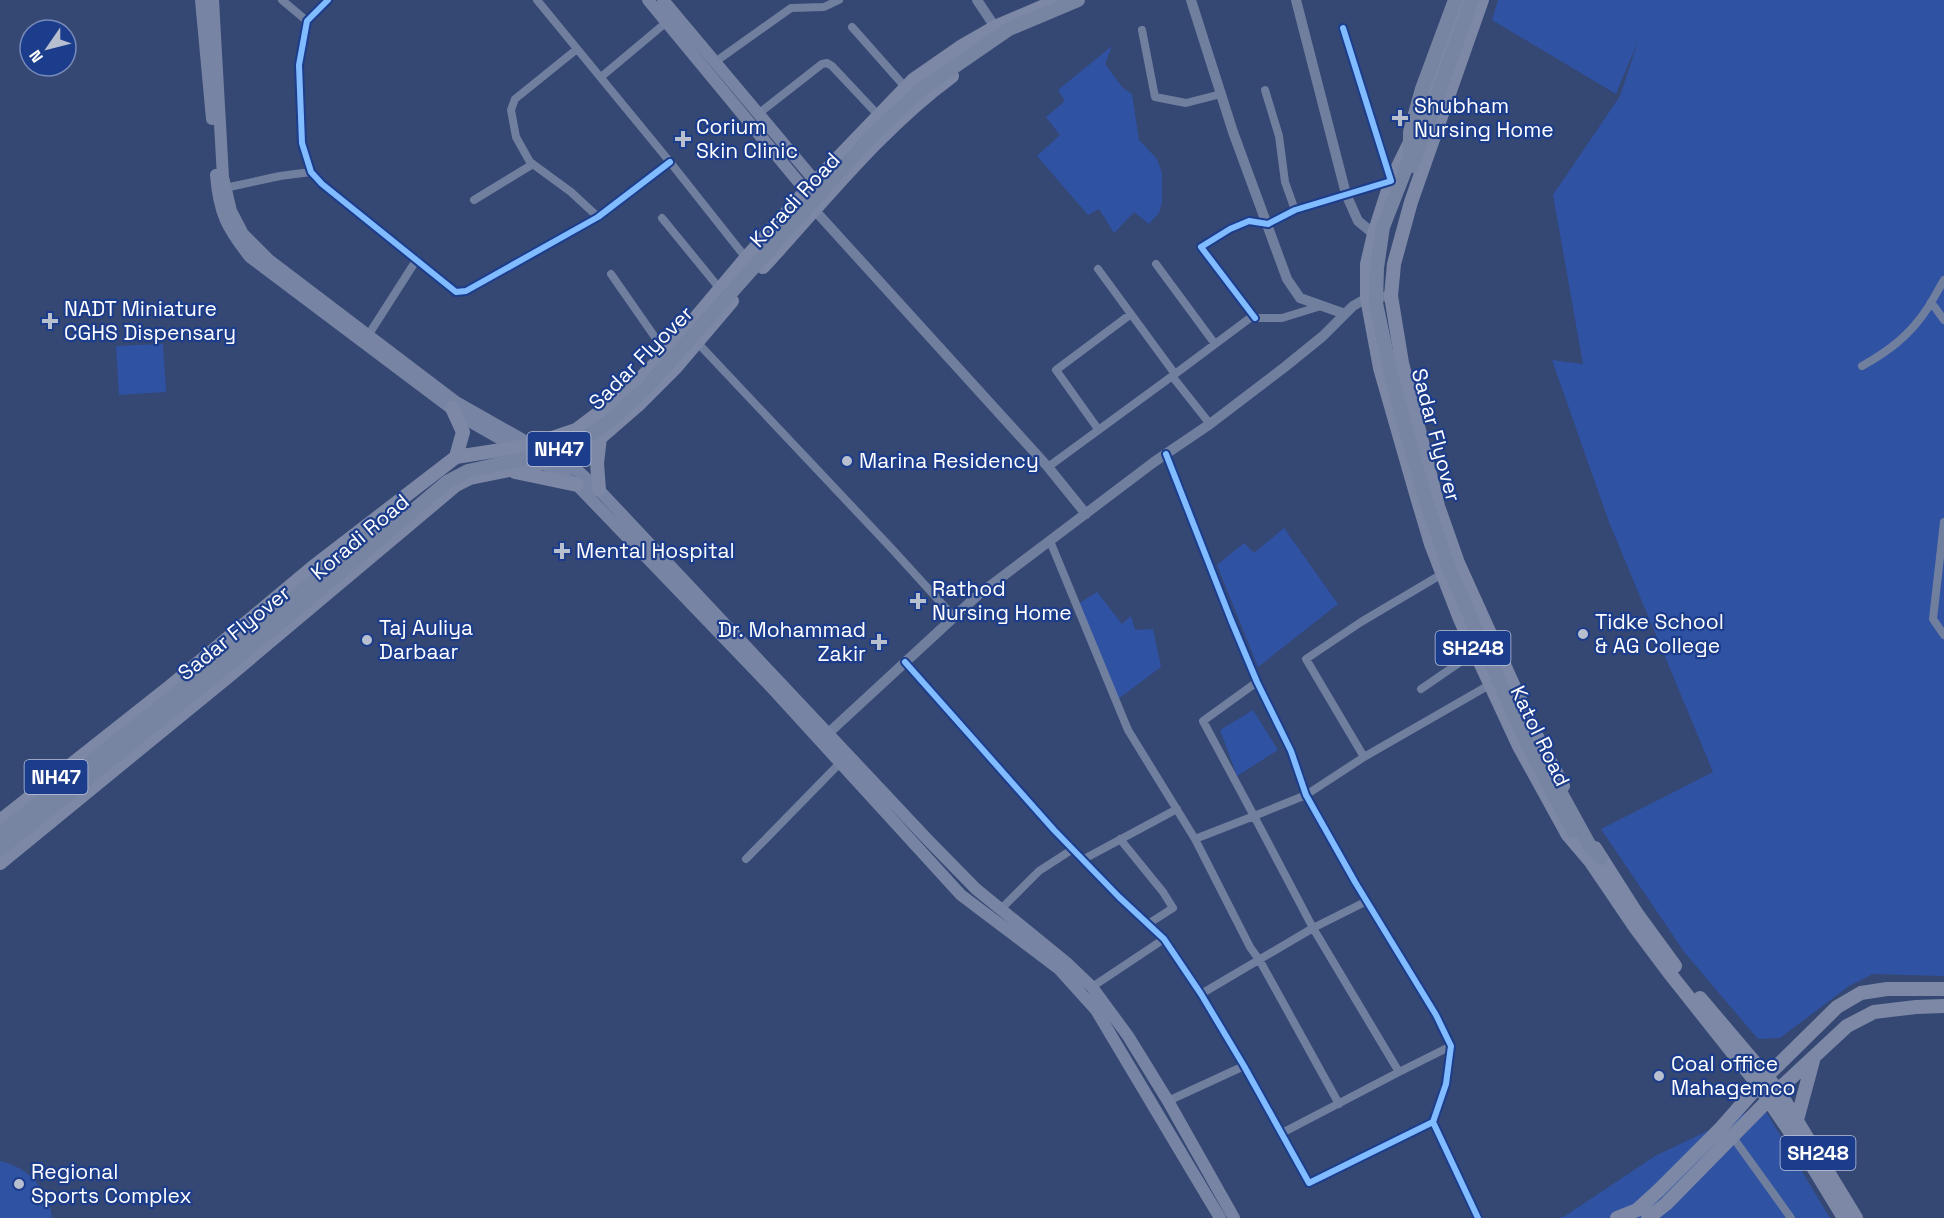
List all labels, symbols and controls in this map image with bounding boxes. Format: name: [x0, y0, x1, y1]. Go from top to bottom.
north arrow: [18, 18, 78, 78]
text: N: [24, 46, 48, 67]
place label: Shubham Nursing Home: [1414, 92, 1554, 143]
marker: Shubham Nursing Home: [1391, 109, 1409, 127]
place label: Corium Skin Clinic: [696, 113, 798, 164]
marker: Corium Skin Clinic: [674, 130, 692, 148]
street label: Koradi Road: [744, 146, 846, 253]
place label: NADT Miniature CGHS Dispensary: [64, 295, 236, 346]
street label: Sadar Flyover: [583, 300, 699, 416]
marker: NADT Miniature CGHS Dispensary: [41, 312, 59, 330]
street label: Sadar Flyover: [1406, 365, 1467, 504]
road number: NH47: [528, 432, 590, 466]
place label: Marina Residency: [859, 447, 1039, 474]
marker: Marina Residency: [840, 454, 854, 468]
street label: Koradi Road: [305, 488, 414, 586]
place label: Mental Hospital: [576, 537, 735, 564]
marker: Mental Hospital: [553, 542, 571, 560]
place label: Rathod Nursing Home: [932, 575, 1072, 626]
street label: Sadar Flyover: [172, 579, 295, 686]
marker: Rathod Nursing Home: [909, 592, 927, 610]
place label: Tidke School & AG College: [1595, 608, 1724, 659]
place label: Taj Auliya Darbaar: [379, 614, 473, 665]
place label: Dr. Mohammad Zakir: [718, 616, 866, 667]
marker: Tidke School & AG College: [1576, 627, 1590, 641]
road number: SH248: [1436, 631, 1510, 665]
marker: Taj Auliya Darbaar: [360, 633, 374, 647]
marker: Dr. Mohammad Zakir: [870, 633, 888, 651]
street label: Katol Road: [1505, 681, 1576, 790]
road number: NH47: [25, 760, 88, 794]
place label: Coal office Mahagemco: [1671, 1050, 1795, 1101]
marker: Coal office Mahagemco: [1652, 1069, 1666, 1083]
road number: SH248: [1780, 1136, 1856, 1170]
place label: Regional Sports Complex: [31, 1158, 192, 1209]
marker: Regional Sports Complex: [12, 1177, 26, 1191]

